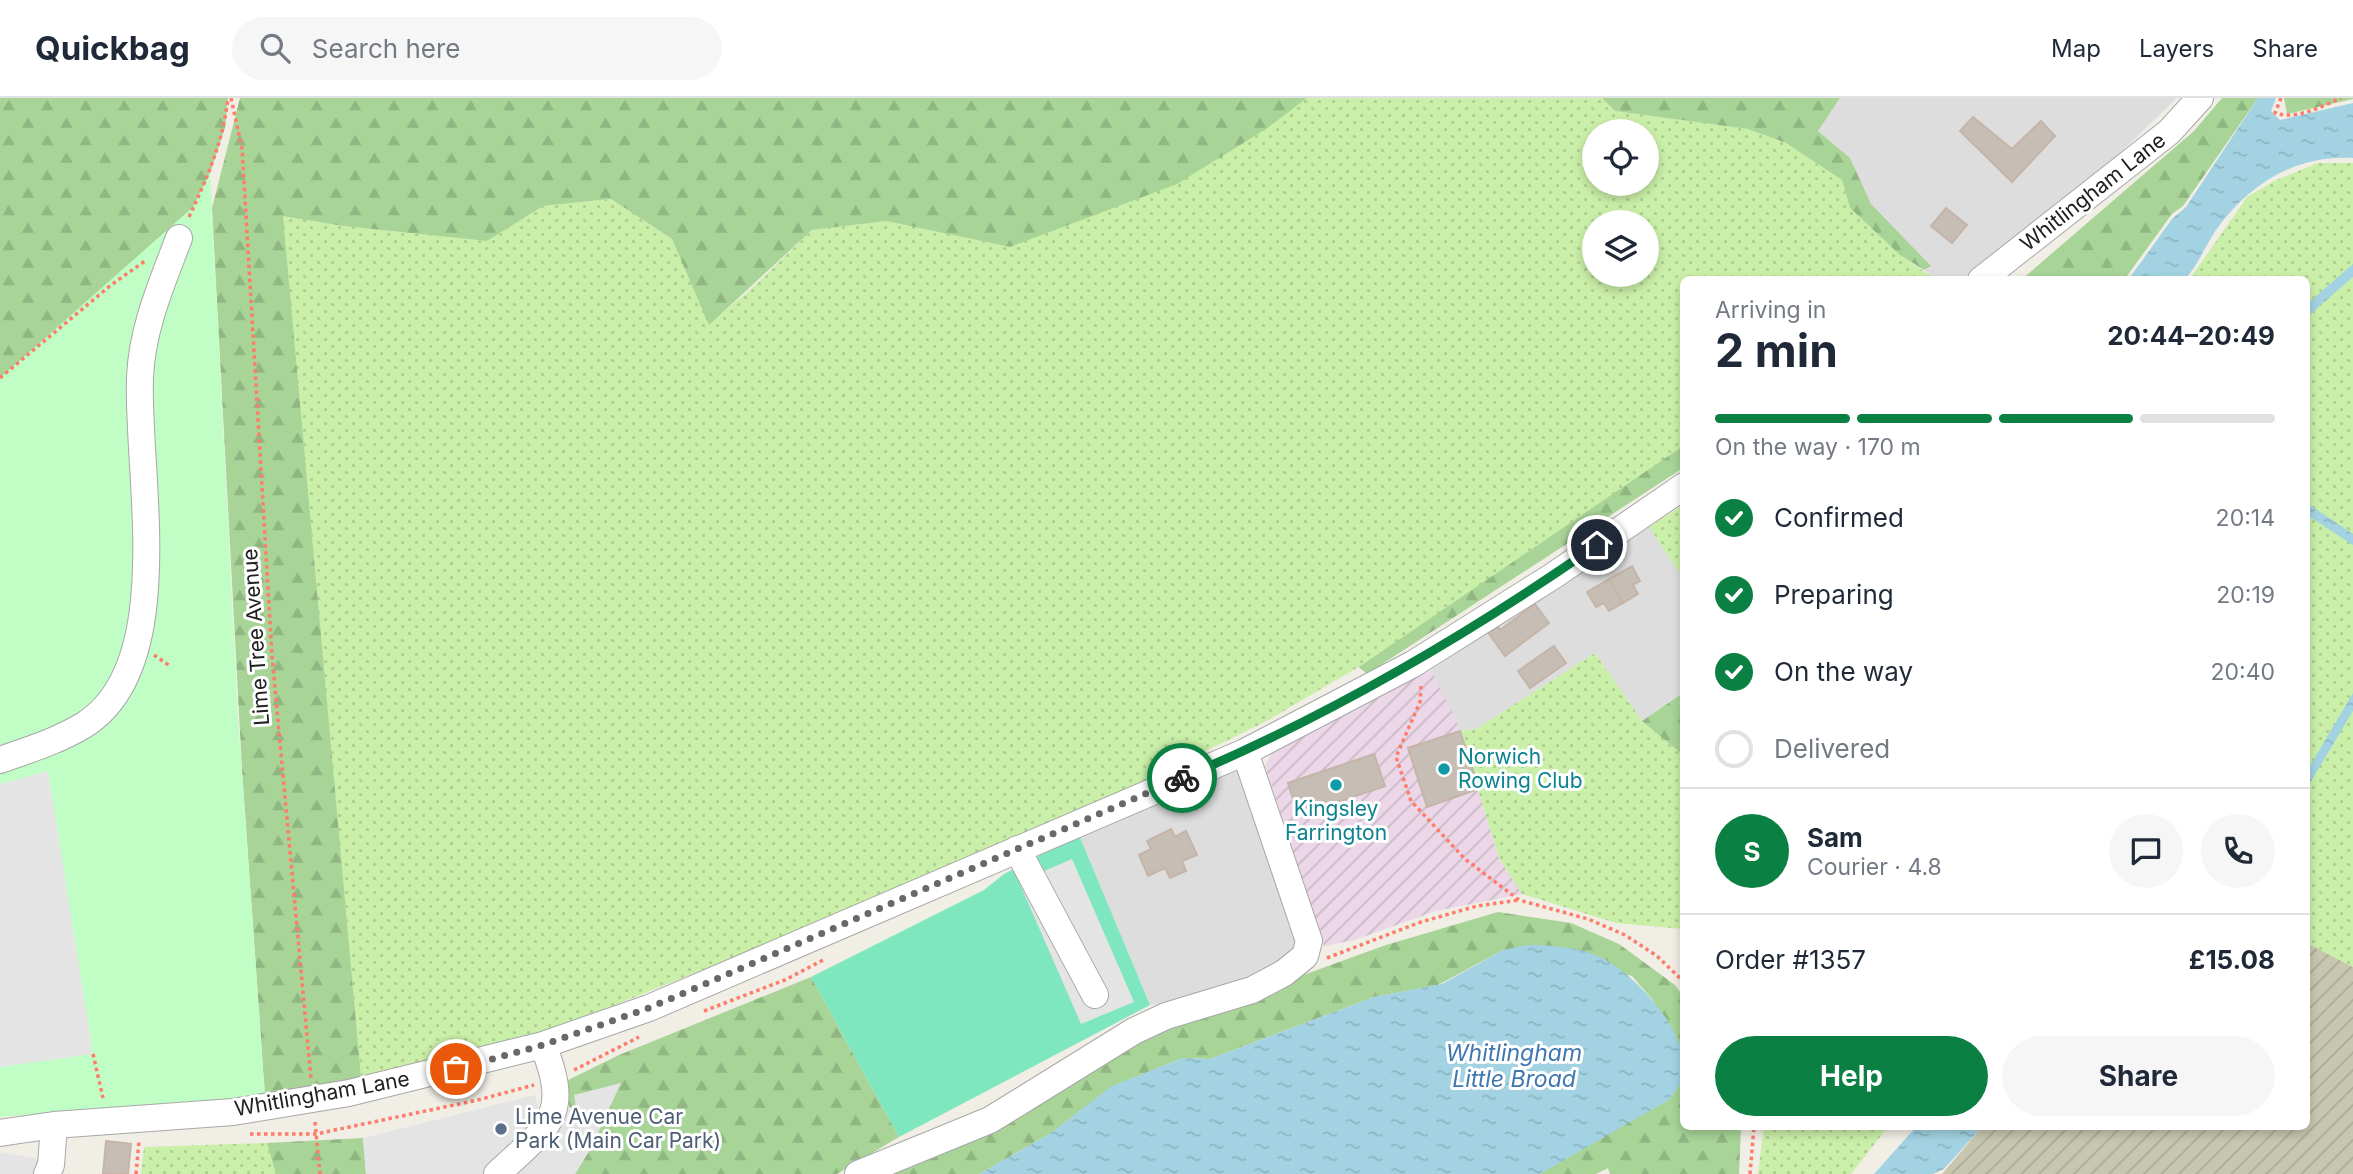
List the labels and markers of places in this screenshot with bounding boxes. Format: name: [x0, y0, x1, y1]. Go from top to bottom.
pin: [1567, 515, 1627, 575]
place label: Norwich Rowing Club: [1458, 744, 1583, 793]
marker: Norwich Rowing Club: [1436, 761, 1452, 777]
marker: Kingsley Farrington: [1328, 777, 1344, 793]
place label: Kingsley Farrington: [1285, 796, 1387, 845]
pin: [426, 1039, 486, 1099]
place label: Lime Avenue Car Park (Main Car Park): [515, 1104, 721, 1153]
marker: Lime Avenue Car Park (Main Car Park): [493, 1121, 509, 1137]

